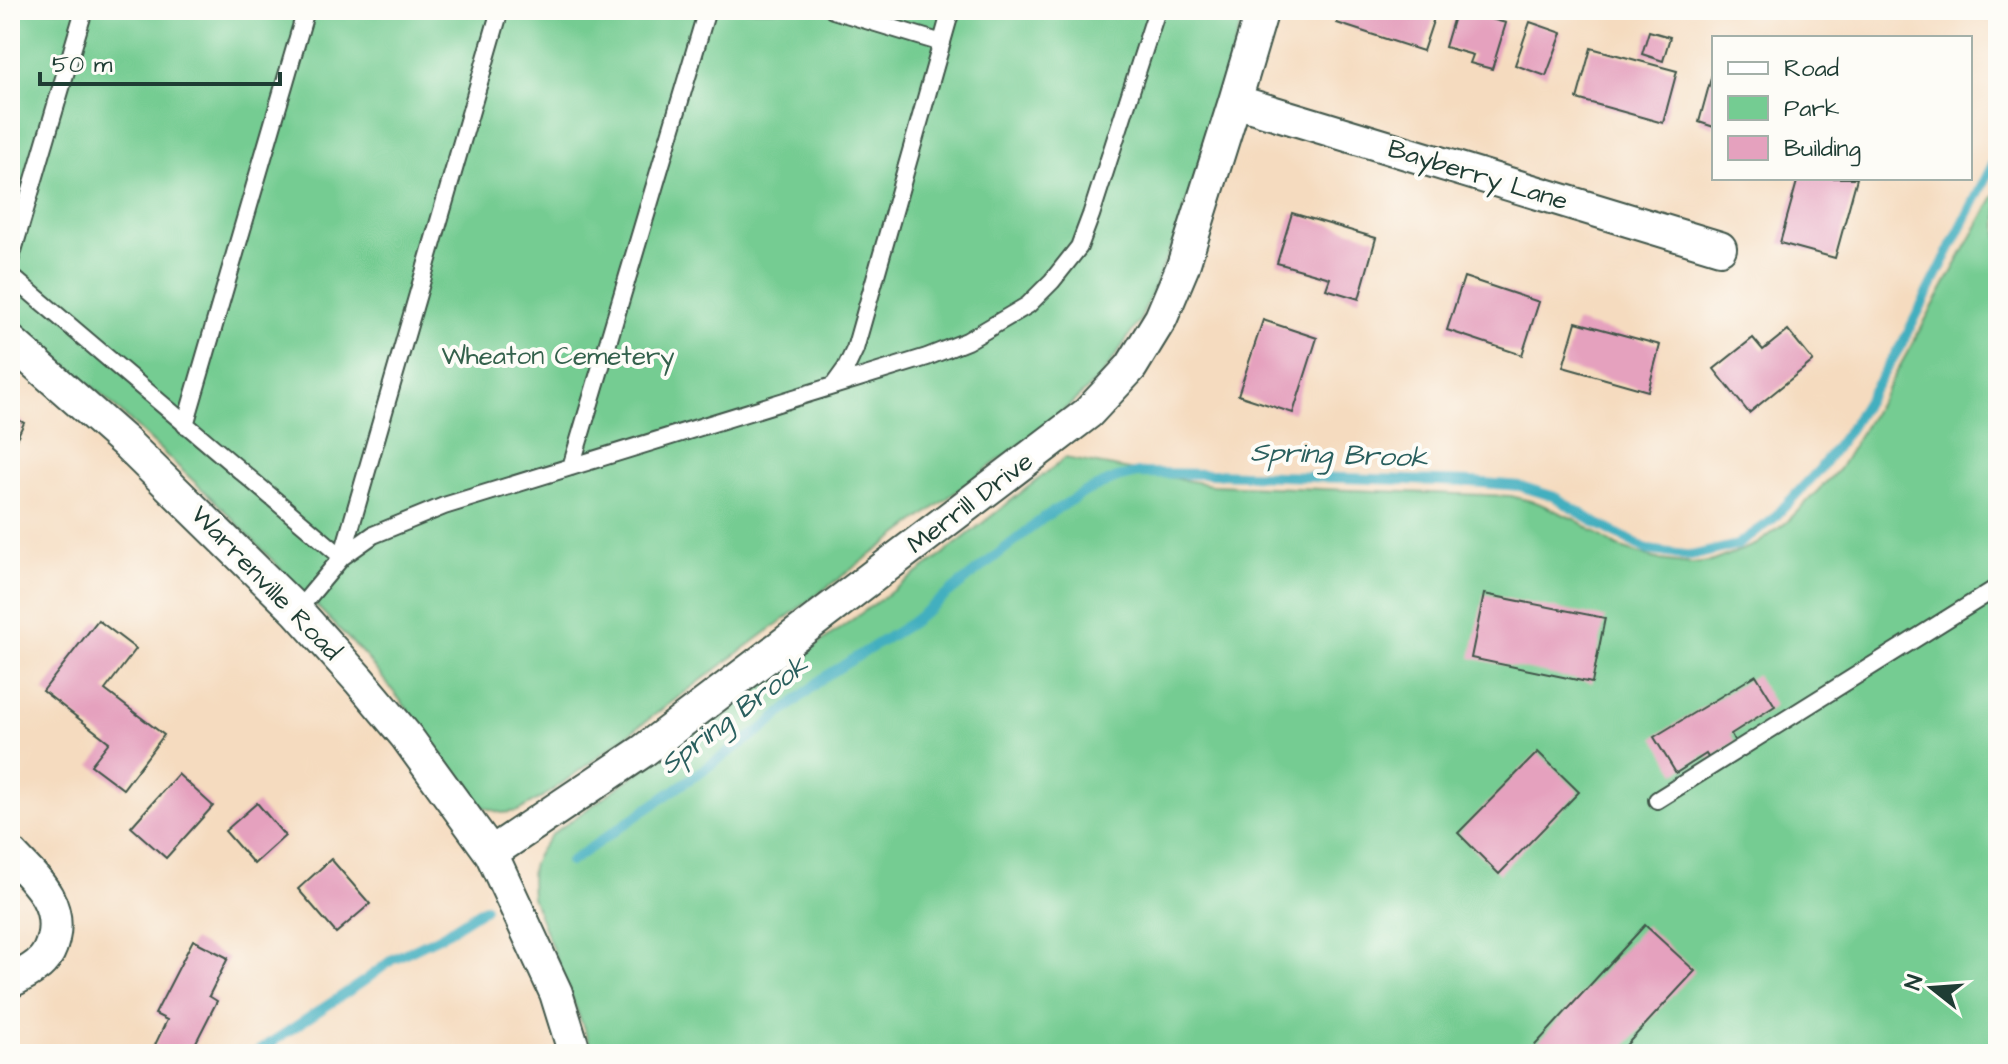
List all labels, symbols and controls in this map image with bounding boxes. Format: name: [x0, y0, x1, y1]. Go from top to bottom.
scale bar: [40, 36, 280, 86]
legend: [1712, 36, 1972, 180]
text: 50 m: [52, 48, 113, 82]
text: Road: [1784, 52, 1839, 86]
text: Park: [1784, 92, 1840, 126]
street label: Bayberry Lane: [1383, 131, 1572, 221]
text: Building: [1784, 132, 1861, 167]
park label: Wheaton Cemetery: [441, 338, 675, 376]
water label: Spring Brook: [1250, 432, 1429, 479]
street label: Merrill Drive: [899, 444, 1041, 562]
street label: Warrenville Road: [182, 497, 350, 669]
water label: Spring Brook: [652, 646, 818, 785]
north arrow: [1892, 948, 1972, 1028]
text: N: [1897, 971, 1931, 994]

